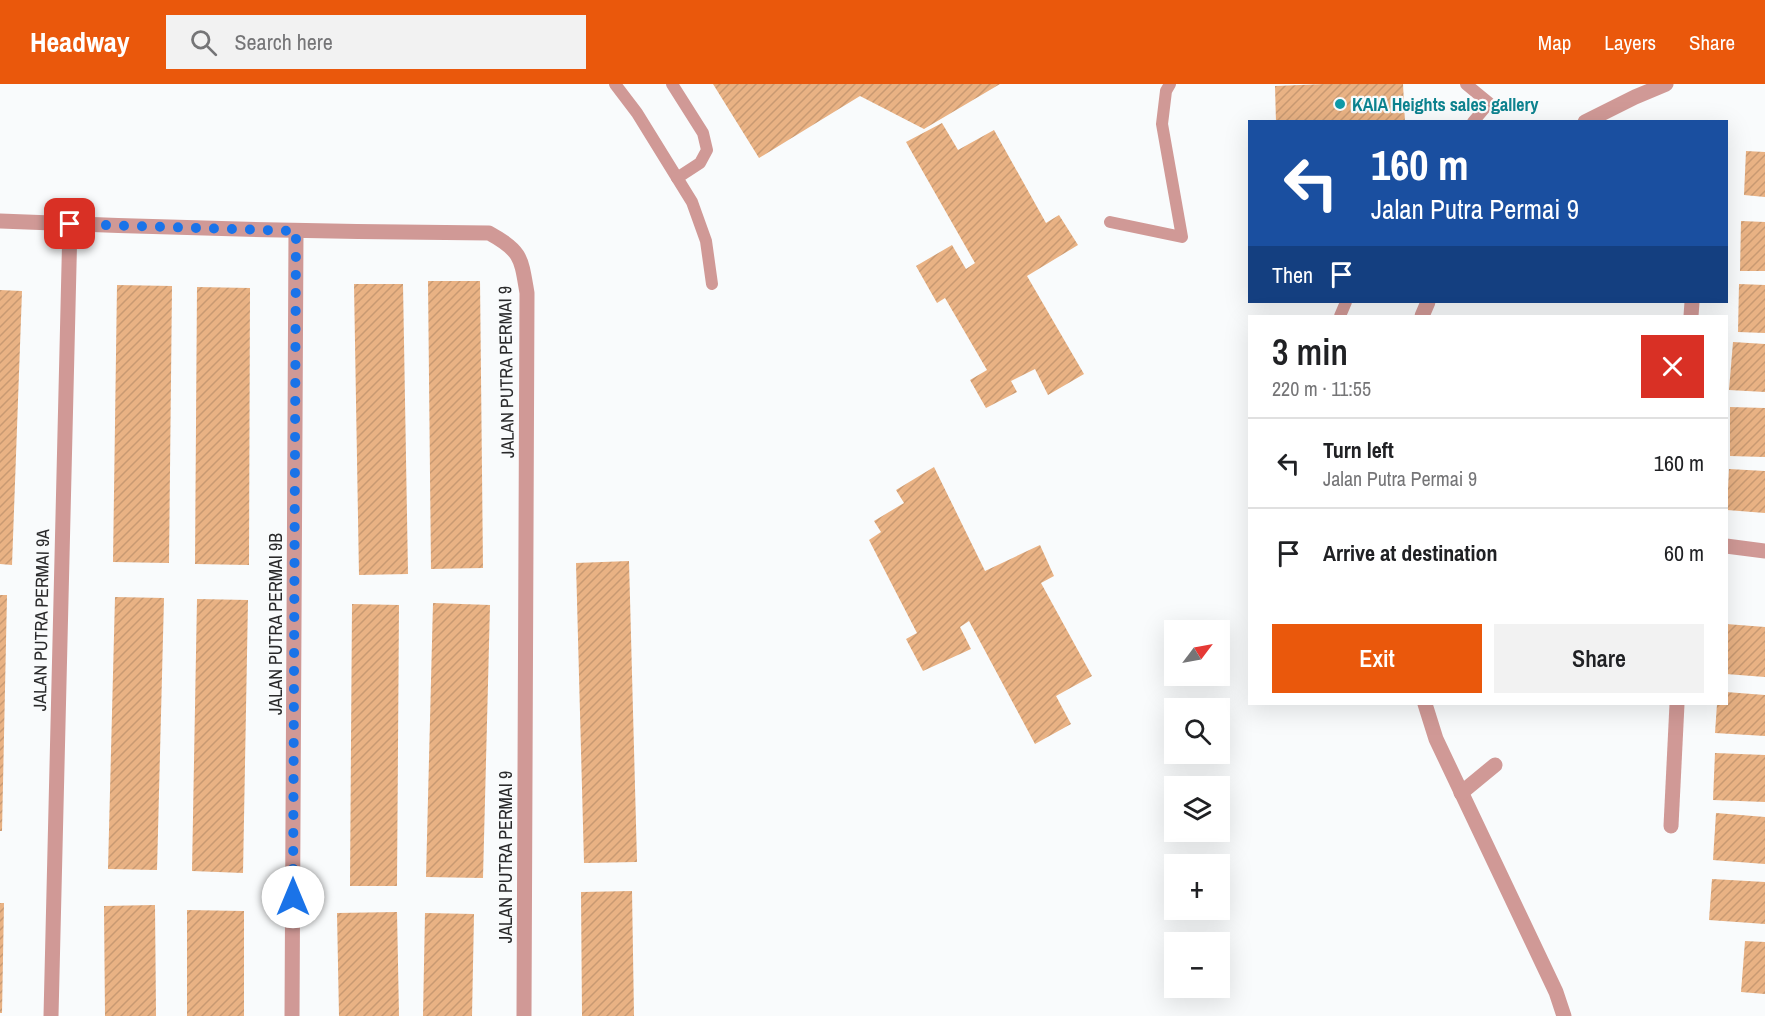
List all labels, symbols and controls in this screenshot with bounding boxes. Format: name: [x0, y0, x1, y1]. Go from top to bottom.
search box: [166, 15, 586, 69]
text: Headway: [30, 23, 130, 61]
icon: search: [187, 26, 220, 59]
text: Search here: [235, 27, 333, 57]
text: Map: [1538, 28, 1571, 57]
text: Layers: [1604, 28, 1656, 57]
text: Share: [1689, 28, 1735, 57]
place label: KAIA Heights sales gallery: [1352, 92, 1539, 117]
marker: KAIA Heights sales gallery: [1333, 97, 1347, 111]
text: 160 m: [1371, 137, 1469, 193]
icon: left: [1272, 144, 1350, 222]
text: Jalan Putra Permai 9: [1371, 191, 1579, 227]
pin: [44, 198, 95, 249]
icon: arrive: [53, 207, 86, 240]
icon: arrive: [1325, 258, 1358, 291]
text: Then: [1272, 260, 1313, 290]
street label: JALAN PUTRA PERMAI 9: [492, 286, 520, 458]
text: 3 min: [1272, 328, 1348, 376]
button: close: [1641, 335, 1704, 398]
text: 220 m · 11:55: [1272, 375, 1371, 402]
text: Turn left: [1323, 435, 1394, 465]
icon: left: [1272, 447, 1305, 480]
text: 160 m: [1654, 448, 1704, 478]
text: Jalan Putra Permai 9: [1323, 465, 1477, 492]
street label: JALAN PUTRA PERMAI 9A: [27, 529, 55, 711]
street label: JALAN PUTRA PERMAI 9B: [263, 533, 288, 715]
icon: arrive: [1272, 537, 1305, 570]
text: Arrive at destination: [1323, 538, 1497, 568]
text: 60 m: [1664, 538, 1704, 568]
north arrow: [1164, 620, 1230, 686]
map controls: [1164, 620, 1230, 998]
button: Exit: [1272, 624, 1482, 693]
button: Share: [1494, 624, 1704, 693]
button: search: [1164, 698, 1230, 764]
street label: JALAN PUTRA PERMAI 9: [493, 771, 518, 943]
button: layers: [1164, 776, 1230, 842]
button: +: [1164, 854, 1230, 920]
position arrow: [261, 865, 325, 929]
button: −: [1164, 932, 1230, 998]

